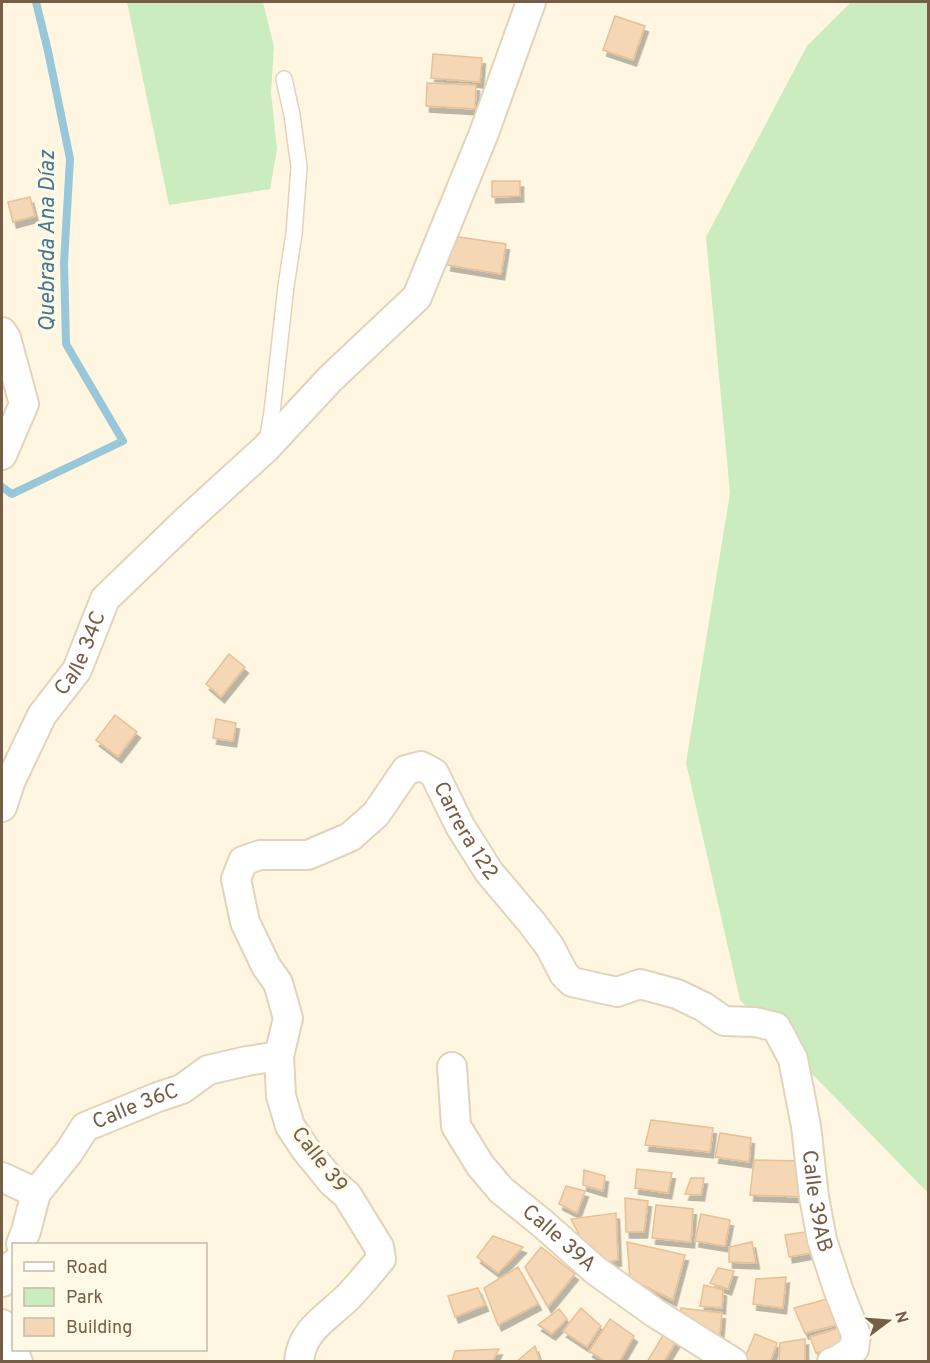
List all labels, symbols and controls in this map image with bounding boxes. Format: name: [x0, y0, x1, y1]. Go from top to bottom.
water label: Quebrada Ana Díaz: [35, 149, 62, 332]
street label: Calle 34C: [48, 607, 112, 701]
street label: Carrera 122: [427, 777, 504, 886]
street label: Calle 36C: [88, 1078, 182, 1136]
street label: Calle 39: [285, 1121, 353, 1199]
street label: Calle 39AB: [795, 1148, 839, 1256]
street label: Calle 39A: [516, 1199, 602, 1278]
legend: [12, 1243, 207, 1351]
text: Road: [66, 1257, 108, 1280]
text: Park: [66, 1287, 103, 1310]
north arrow: [858, 1291, 918, 1351]
text: N: [889, 1309, 912, 1326]
text: Building: [66, 1317, 132, 1340]

